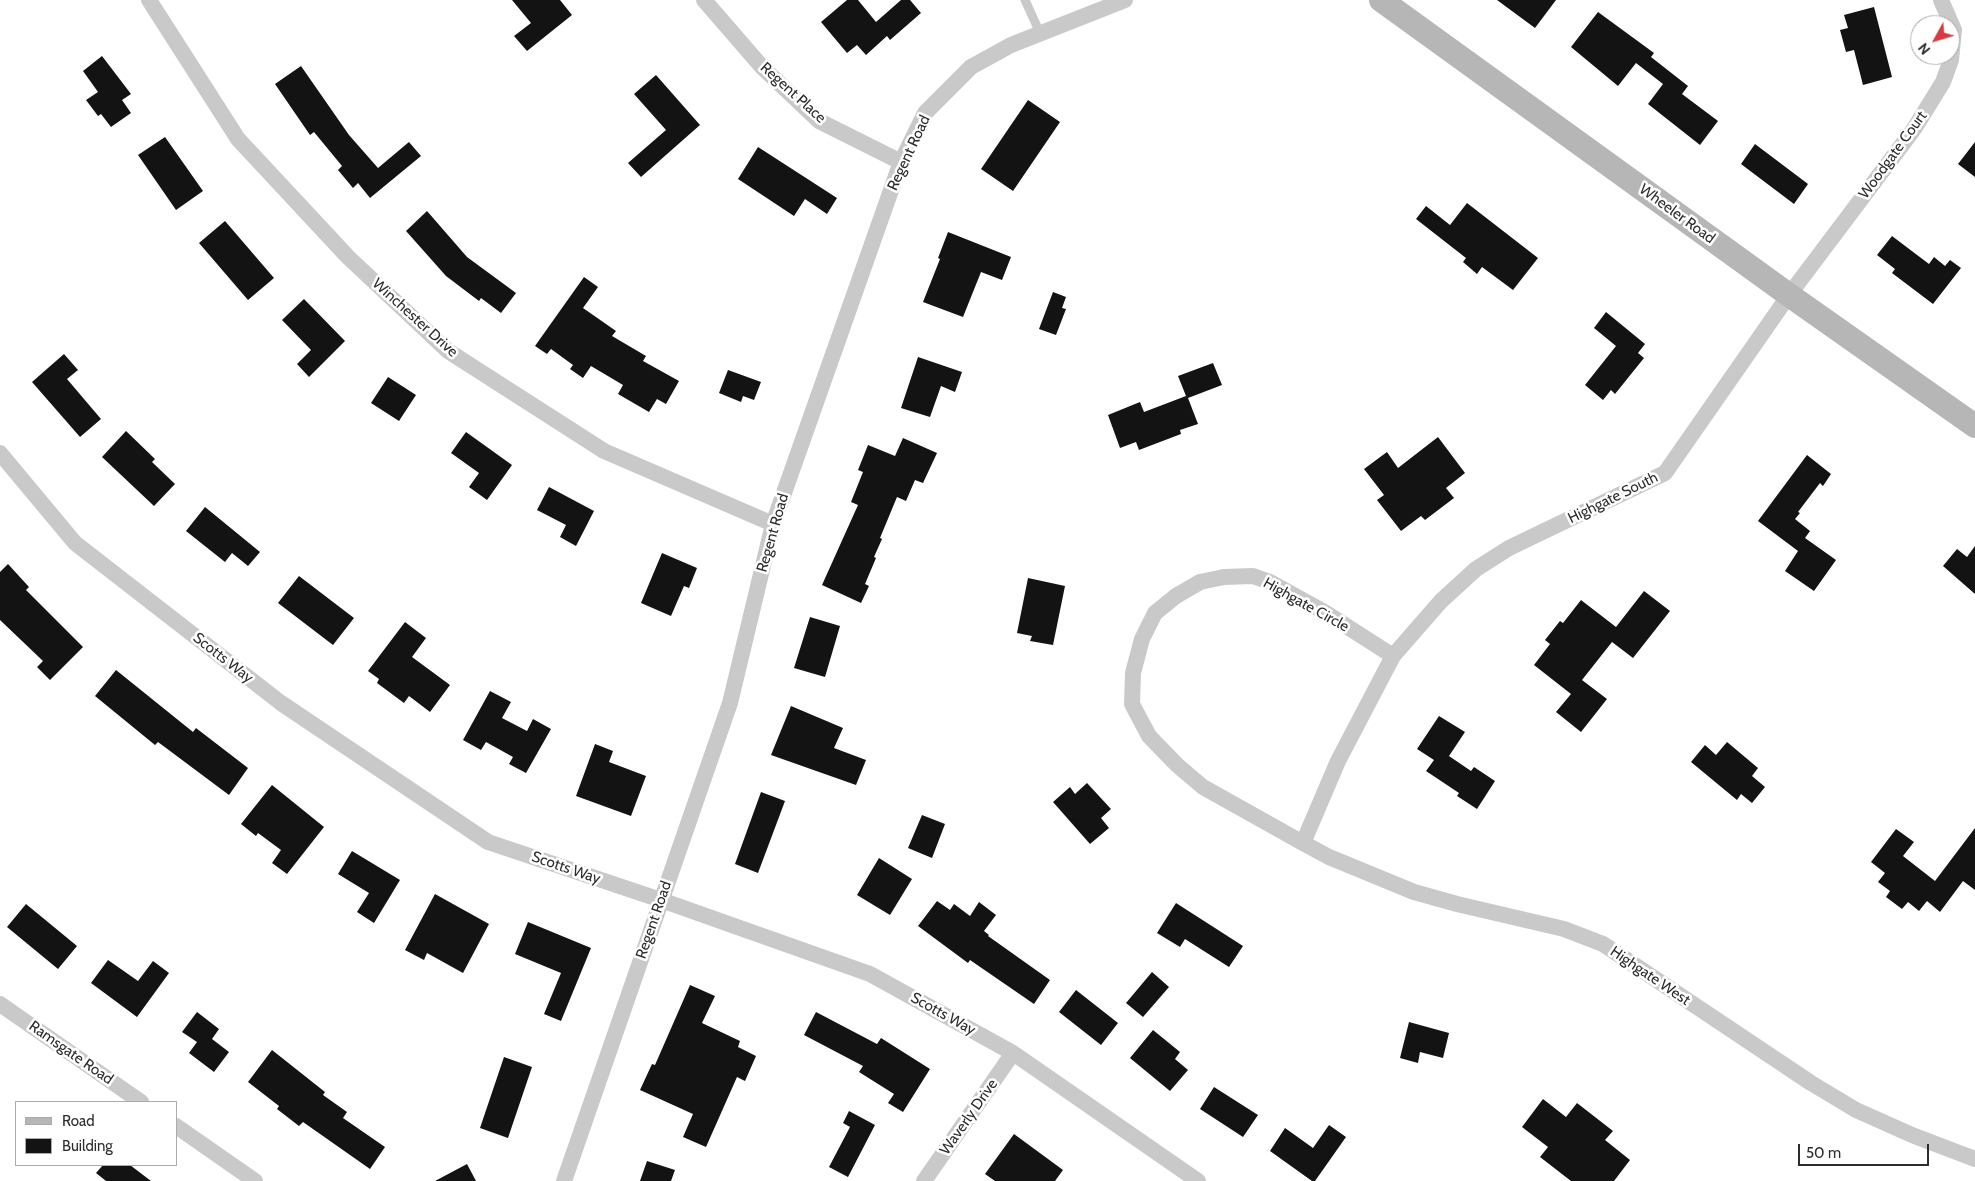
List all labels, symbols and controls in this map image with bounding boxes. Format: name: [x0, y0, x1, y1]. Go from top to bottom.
north arrow: [1910, 15, 1960, 65]
text: N: [1914, 39, 1934, 58]
street label: Regent Place: [757, 59, 829, 127]
street label: Woodgate Court: [1855, 108, 1931, 202]
street label: Regent Road: [884, 113, 934, 193]
street label: Wheeler Road: [1636, 180, 1718, 248]
street label: Winchester Drive: [368, 275, 462, 361]
street label: Highgate South: [1565, 468, 1661, 528]
street label: Regent Road: [753, 492, 793, 574]
street label: Highgate Circle: [1260, 574, 1352, 636]
street label: Scotts Way: [189, 629, 257, 687]
street label: Scotts Way: [529, 848, 603, 888]
street label: Regent Road: [632, 879, 676, 961]
street label: Highgate West: [1607, 943, 1693, 1009]
street label: Scotts Way: [907, 989, 979, 1039]
street label: Ramsgate Road: [25, 1017, 117, 1089]
street label: Waverly Drive: [936, 1076, 1002, 1158]
legend: [15, 1101, 178, 1166]
text: Road: [62, 1112, 95, 1130]
scale bar: [1800, 1134, 1931, 1166]
text: Building: [62, 1137, 113, 1155]
text: 50 m: [1806, 1144, 1841, 1162]

